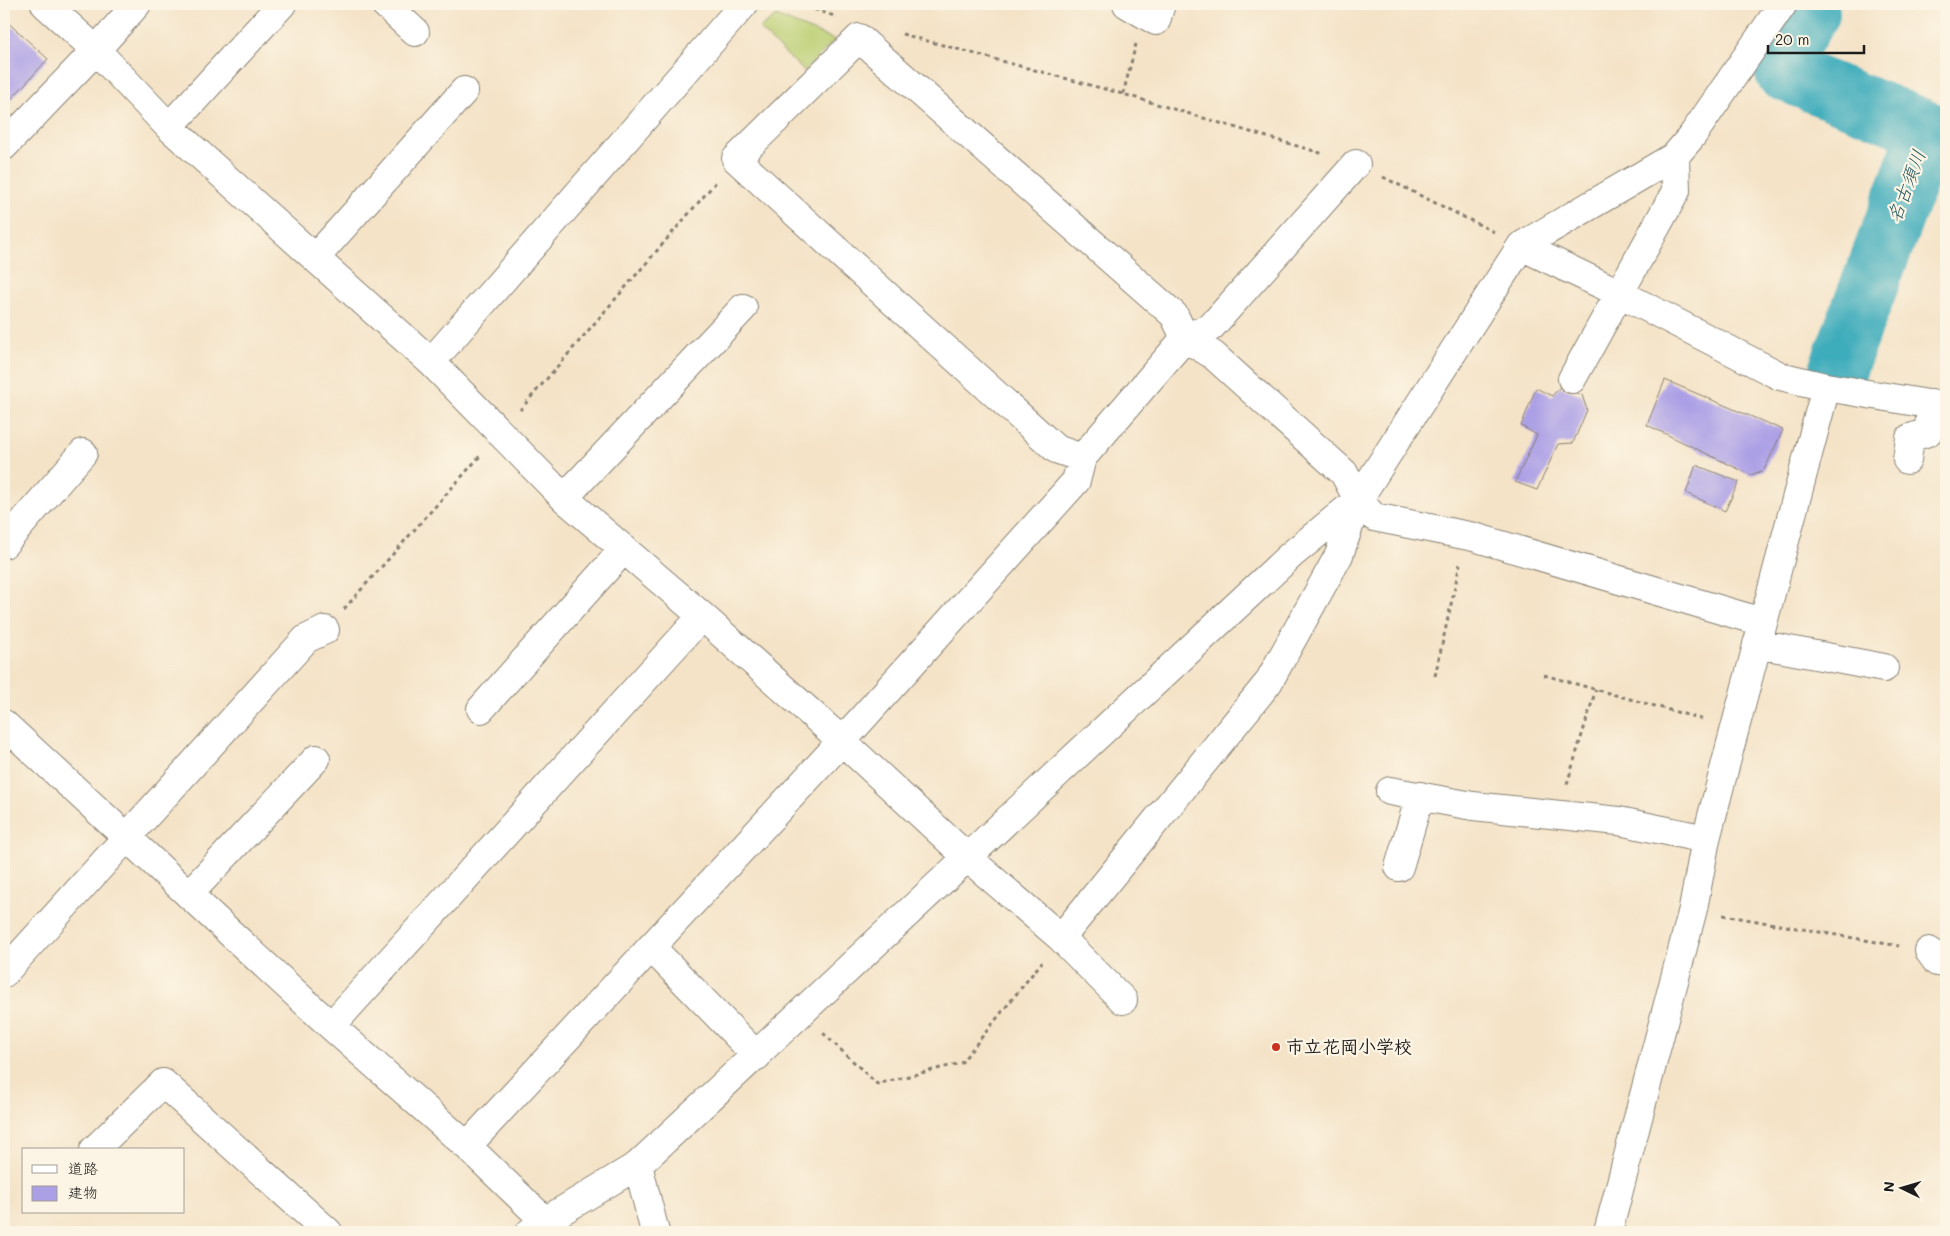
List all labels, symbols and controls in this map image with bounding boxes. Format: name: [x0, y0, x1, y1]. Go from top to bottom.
scale bar: [1768, 22, 1864, 54]
text: 20 m: [1775, 29, 1809, 49]
water label: 名古須川: [1880, 146, 1931, 226]
place label: 市立花岡小学校: [1286, 1034, 1412, 1058]
marker: 市立花岡小学校: [1270, 1041, 1282, 1053]
legend: [22, 1148, 185, 1214]
text: 道路: [68, 1158, 98, 1178]
north arrow: [1878, 1164, 1928, 1214]
text: N: [1879, 1181, 1898, 1193]
text: 建物: [68, 1182, 98, 1202]

